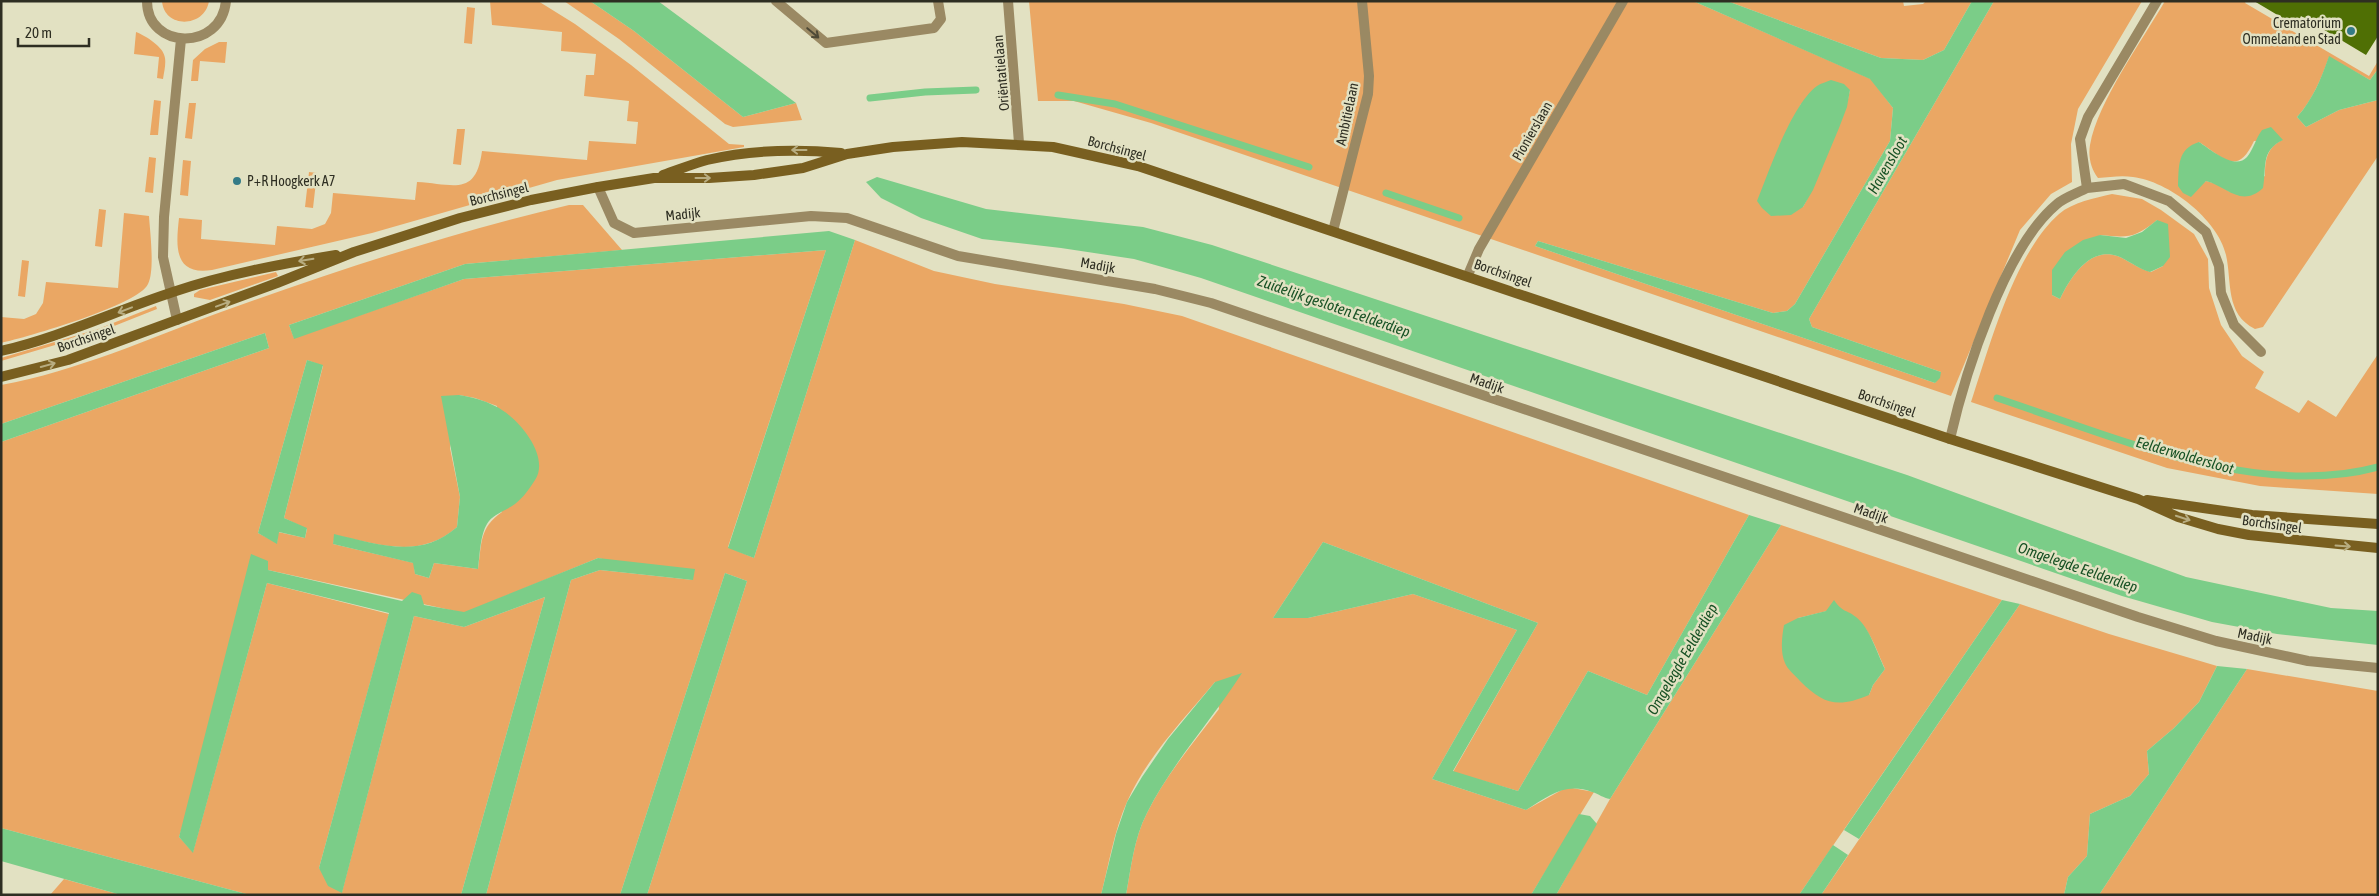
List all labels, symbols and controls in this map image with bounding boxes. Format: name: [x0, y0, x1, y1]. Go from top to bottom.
scale bar: [18, 15, 89, 47]
place label: Crematorium Ommeland en Stad: [2243, 15, 2341, 47]
text: 20 m: [25, 24, 52, 41]
marker: Crematorium Ommeland en Stad: [2345, 25, 2357, 37]
one-way arrow: [807, 27, 820, 38]
street label: Oriëntatielaan: [990, 34, 1012, 112]
street label: Ambitielaan: [1333, 81, 1361, 147]
street label: Pionierslaan: [1509, 99, 1555, 163]
street label: Borchsingel: [1086, 132, 1148, 164]
water label: Havensloot: [1864, 133, 1911, 197]
one-way arrow: [791, 145, 807, 155]
place label: P+R Hoogkerk A7: [247, 173, 335, 189]
one-way arrow: [694, 173, 711, 183]
marker: P+R Hoogkerk A7: [231, 175, 243, 187]
street label: Borchsingel: [468, 179, 530, 209]
street label: Madijk: [665, 204, 701, 224]
street label: Madijk: [1079, 254, 1117, 276]
one-way arrow: [298, 255, 314, 265]
street label: Borchsingel: [1472, 256, 1534, 290]
water label: Zuidelijk gesloten Eelderdiep: [1255, 272, 1413, 340]
one-way arrow: [215, 298, 230, 308]
one-way arrow: [118, 306, 134, 315]
street label: Borchsingel: [55, 321, 117, 355]
one-way arrow: [40, 360, 56, 369]
street label: Madijk: [1468, 370, 1506, 396]
street label: Borchsingel: [1856, 386, 1918, 420]
water label: Eelderwoldersloot: [2134, 433, 2236, 477]
street label: Madijk: [1852, 500, 1890, 526]
street label: Borchsingel: [2241, 512, 2303, 536]
one-way arrow: [2175, 514, 2190, 523]
water label: Omgelegde Eelderdiep: [2016, 539, 2140, 595]
one-way arrow: [2334, 541, 2350, 550]
water label: Omgelegde Eelderdiep: [1643, 600, 1721, 718]
street label: Madijk: [2236, 625, 2274, 647]

